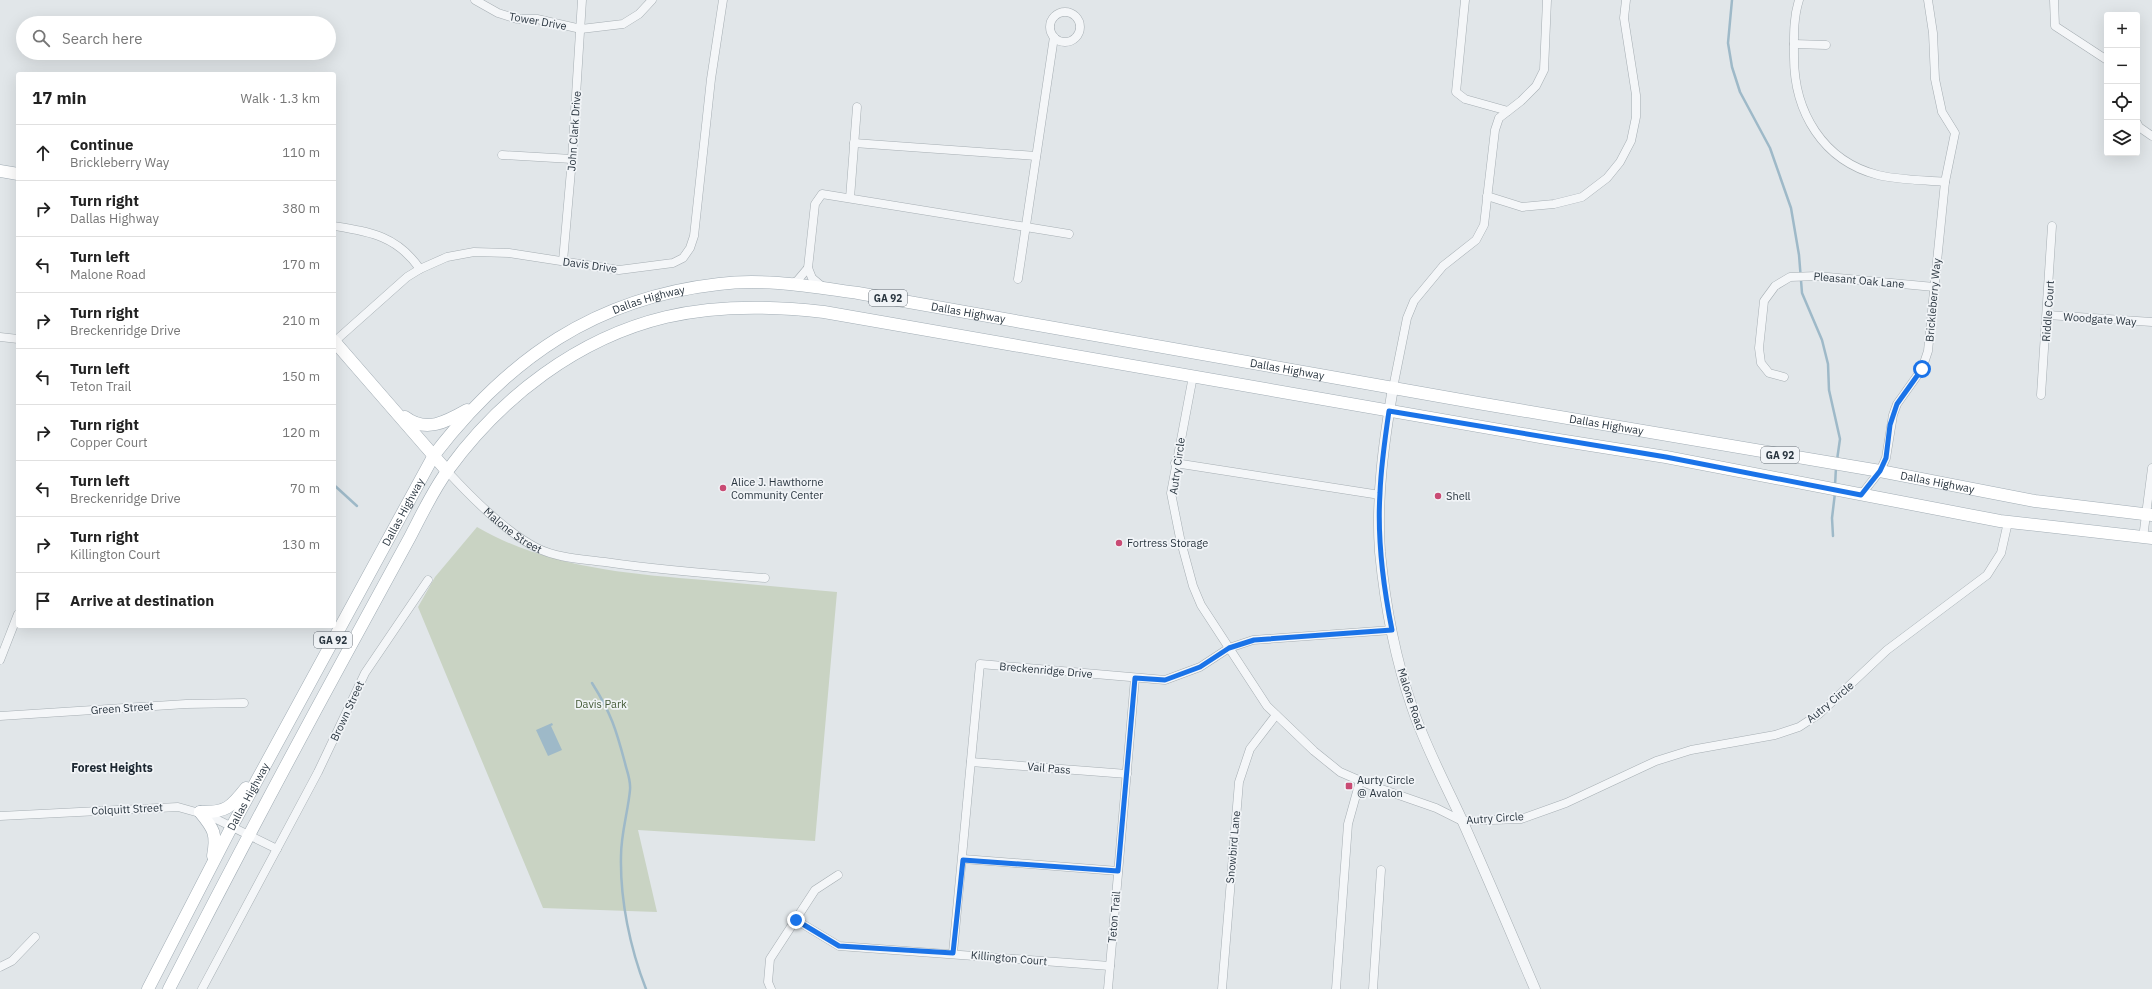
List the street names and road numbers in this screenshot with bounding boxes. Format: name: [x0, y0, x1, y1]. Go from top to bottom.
street label: Tower Drive: [508, 9, 568, 33]
street label: John Clark Drive: [564, 90, 584, 172]
street label: Davis Drive: [562, 254, 618, 276]
street label: Brickleberry Way: [1922, 257, 1944, 342]
street label: Pleasant Oak Lane: [1813, 269, 1905, 291]
street label: Riddle Court: [2039, 280, 2057, 342]
street label: Dallas Highway: [610, 282, 687, 317]
road number: GA 92: [869, 290, 907, 306]
street label: Dallas Highway: [930, 299, 1007, 326]
street label: Woodgate Way: [2063, 309, 2138, 329]
street label: Dallas Highway: [1249, 356, 1326, 383]
street label: Dallas Highway: [1568, 412, 1645, 438]
street label: Autry Circle: [1166, 437, 1188, 495]
road number: GA 92: [1761, 447, 1799, 463]
street label: Dallas Highway: [1899, 468, 1976, 496]
street label: Dallas Highway: [379, 475, 427, 548]
street label: Malone Street: [481, 504, 544, 556]
road number: GA 92: [314, 632, 352, 648]
street label: Breckenridge Drive: [999, 659, 1093, 681]
street label: Malone Road: [1394, 666, 1428, 732]
street label: Autry Circle: [1803, 678, 1857, 726]
street label: Brown Street: [327, 679, 367, 743]
street label: Green Street: [90, 699, 154, 717]
street label: Vail Pass: [1027, 759, 1071, 777]
street label: Dallas Highway: [224, 760, 272, 833]
street label: Colquitt Street: [91, 800, 163, 818]
street label: Autry Circle: [1466, 809, 1524, 827]
street label: Snowbird Lane: [1223, 810, 1243, 884]
street label: Teton Trail: [1105, 891, 1123, 943]
street label: Killington Court: [970, 948, 1048, 968]

